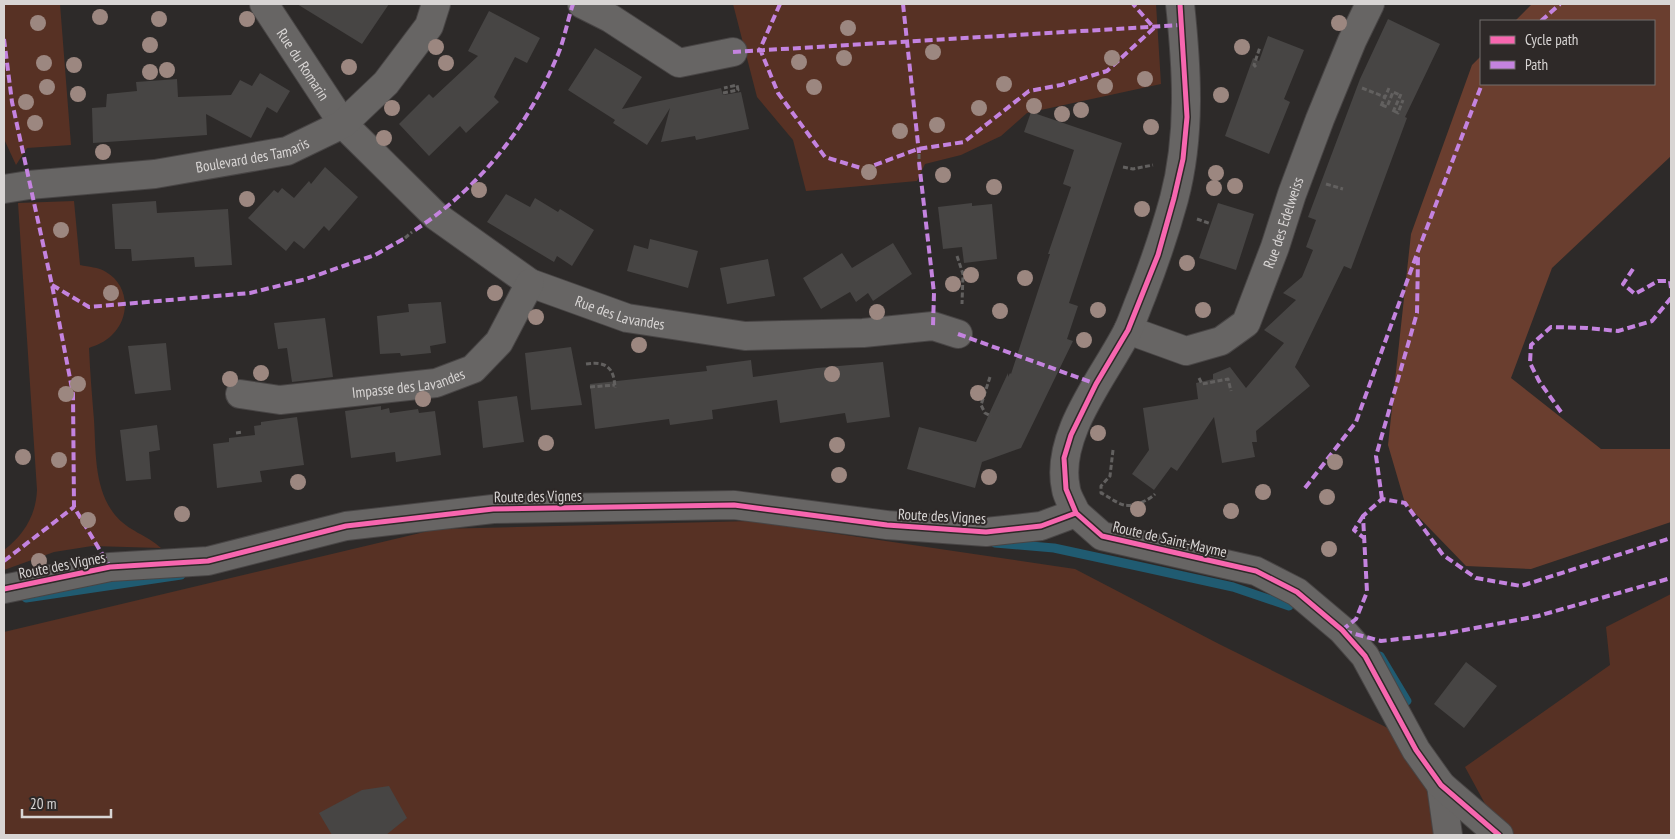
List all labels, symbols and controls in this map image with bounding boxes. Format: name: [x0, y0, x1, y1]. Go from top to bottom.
legend: [1480, 20, 1655, 85]
street label: Rue du Romarin: [273, 25, 334, 104]
text: Cycle path: [1525, 30, 1578, 49]
text: Path: [1525, 55, 1548, 74]
street label: Boulevard des Tamaris: [194, 132, 312, 176]
street label: Rue des Edelweiss: [1258, 174, 1307, 271]
street label: Rue des Lavandes: [573, 291, 666, 333]
street label: Impasse des Lavandes: [351, 364, 467, 402]
street label: Route des Vignes: [494, 486, 582, 506]
street label: Route des Vignes: [898, 504, 986, 528]
street label: Route de Saint-Mayme: [1111, 517, 1229, 561]
street label: Route des Vignes: [17, 547, 107, 583]
scale bar: [22, 786, 111, 818]
text: 20 m: [30, 794, 56, 813]

